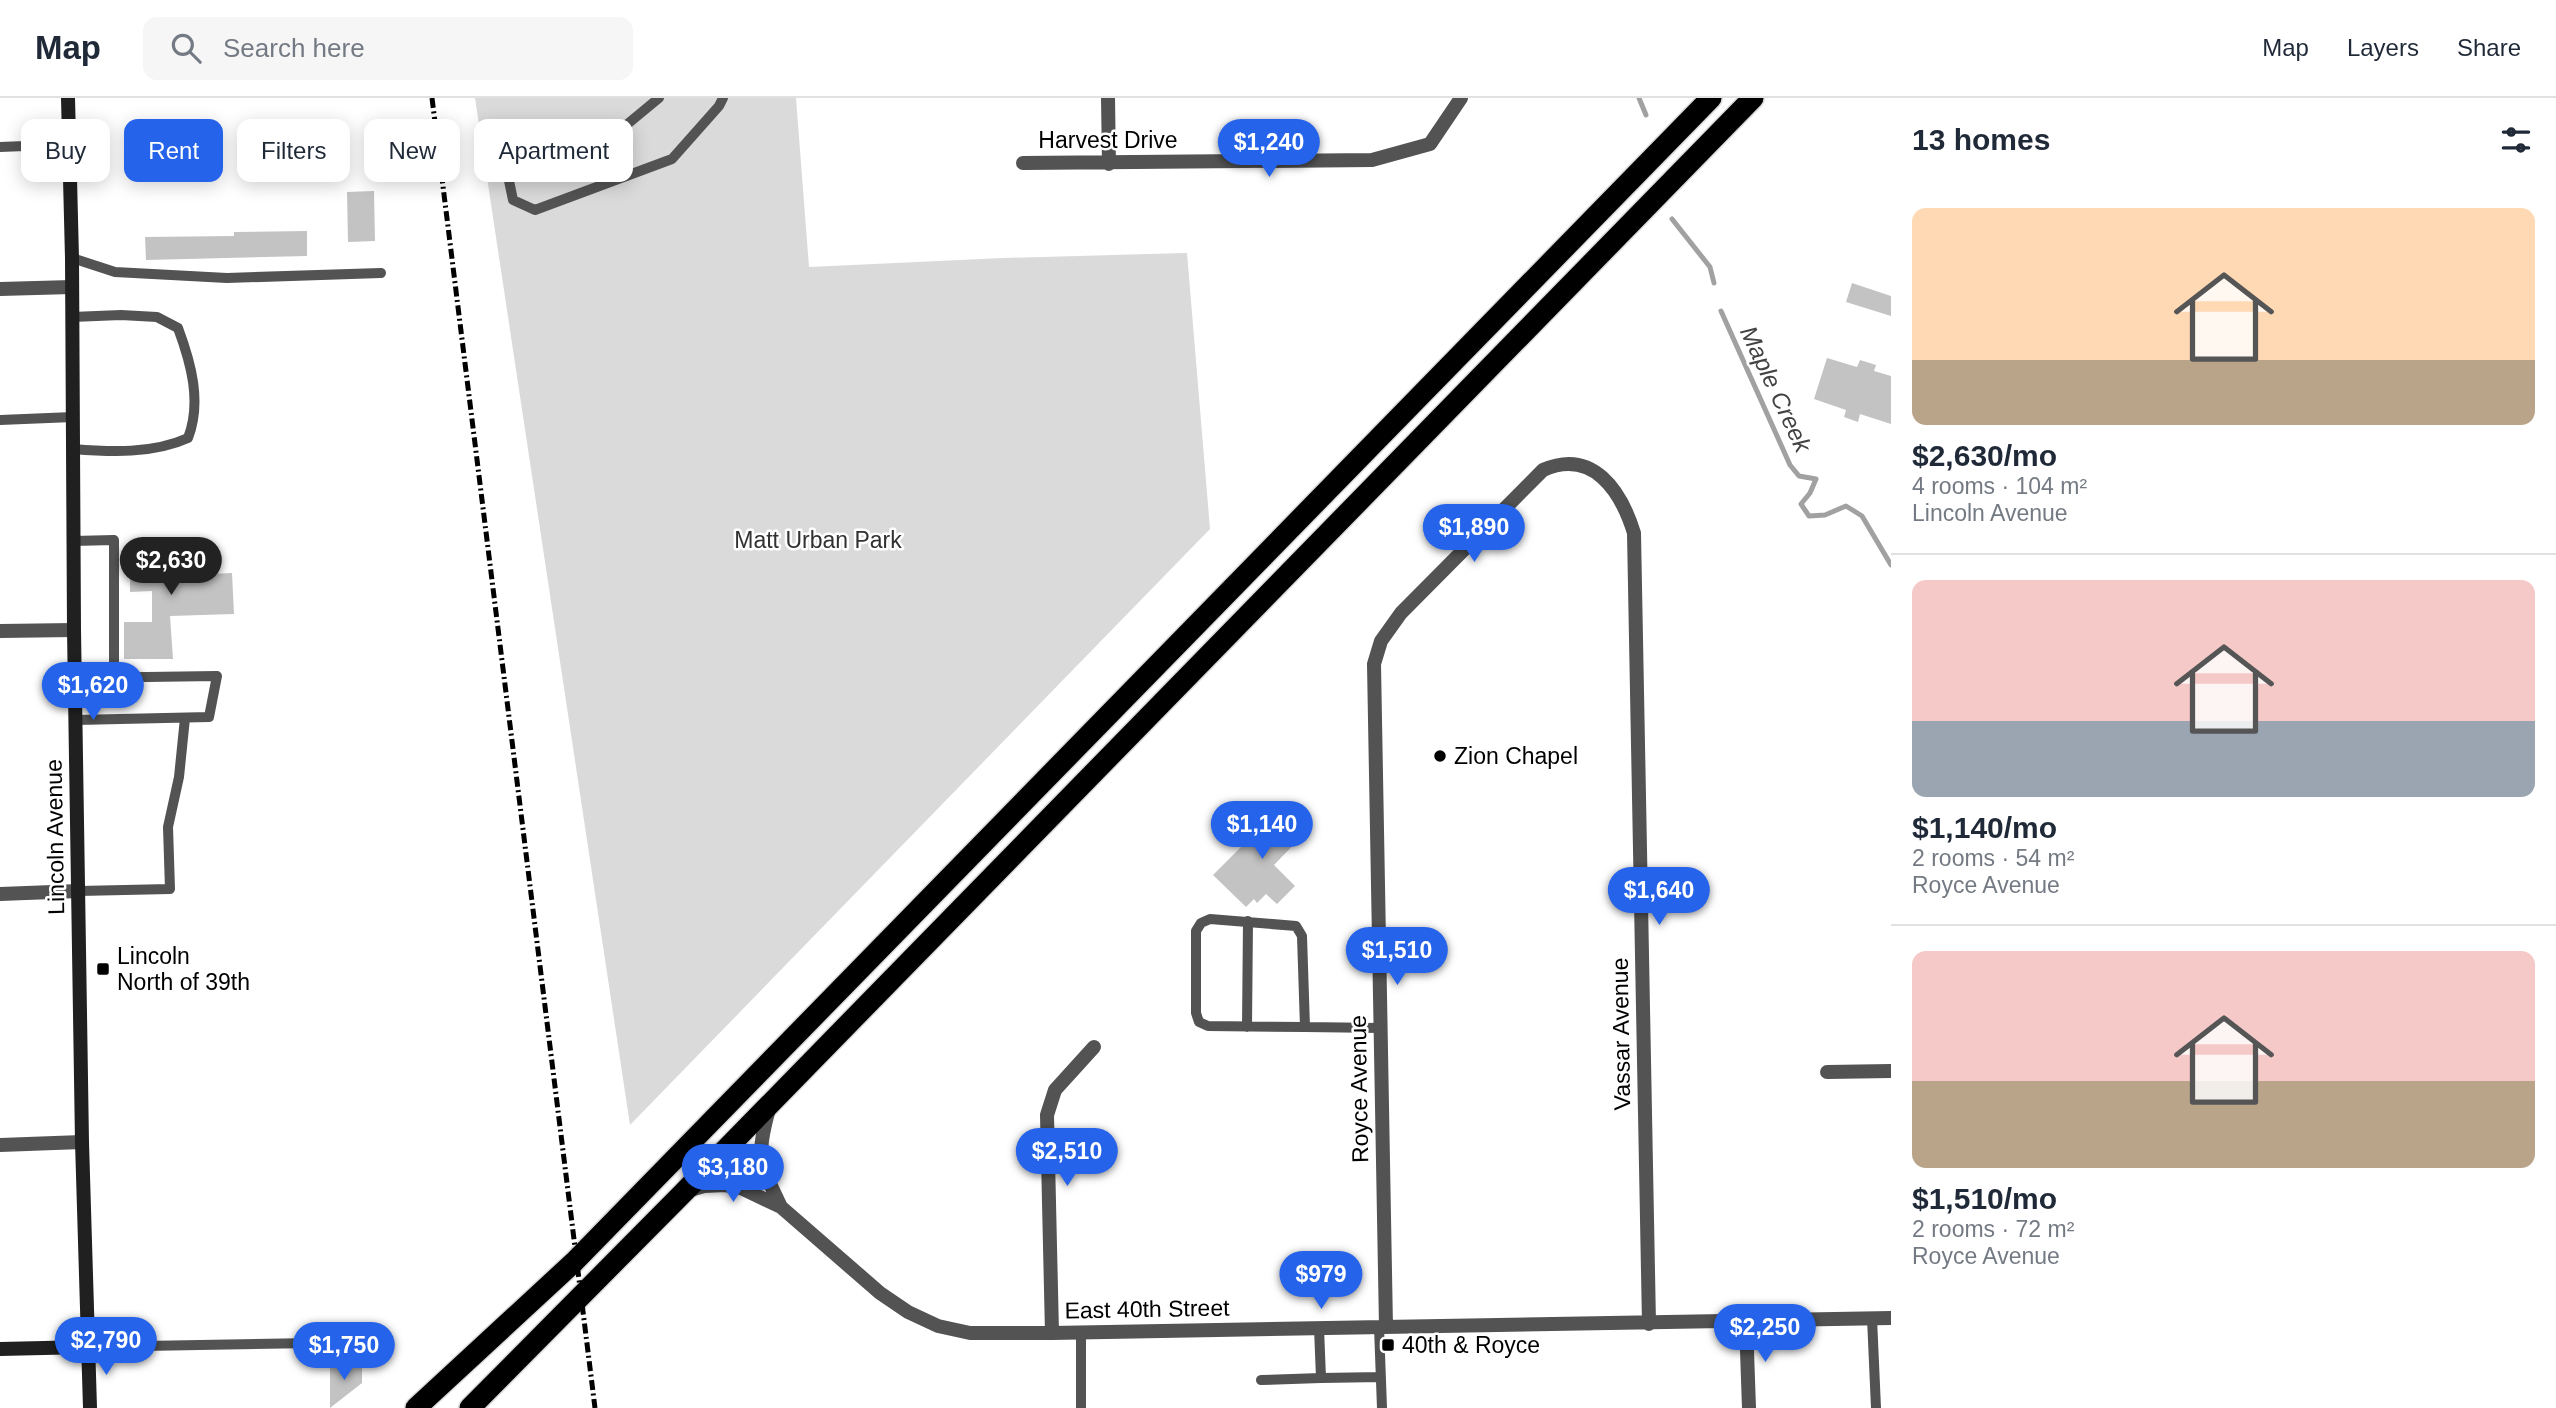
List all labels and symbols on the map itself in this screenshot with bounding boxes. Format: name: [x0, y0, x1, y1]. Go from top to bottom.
pin: $1,240: [1212, 120, 1326, 179]
street label: Harvest Drive: [1038, 127, 1178, 153]
water label: Maple Creek: [1735, 322, 1818, 458]
pin: $1,890: [1417, 504, 1531, 564]
park label: Matt Urban Park: [734, 527, 902, 553]
pin: $2,630: [114, 538, 228, 597]
pin: $1,620: [36, 662, 150, 722]
place label: Zion Chapel: [1454, 743, 1578, 769]
marker: Zion Chapel: [1432, 748, 1448, 764]
street label: Lincoln Avenue: [41, 759, 69, 915]
pin: $1,140: [1205, 802, 1319, 861]
pin: $1,640: [1602, 868, 1716, 927]
pin: $1,510: [1340, 928, 1454, 987]
place label: Lincoln North of 39th: [117, 943, 250, 995]
street label: Vassar Avenue: [1607, 957, 1635, 1111]
marker: Lincoln North of 39th: [95, 961, 111, 977]
street label: Royce Avenue: [1345, 1015, 1373, 1163]
pin: $2,510: [1010, 1128, 1124, 1188]
pin: $3,180: [676, 1144, 790, 1204]
pin: $979: [1280, 1252, 1362, 1311]
street label: East 40th Street: [1064, 1295, 1230, 1323]
pin: $2,250: [1708, 1304, 1822, 1364]
pin: $2,790: [49, 1318, 163, 1377]
pin: $1,750: [287, 1322, 401, 1382]
place label: 40th & Royce: [1402, 1332, 1540, 1358]
marker: 40th & Royce: [1380, 1337, 1396, 1353]

